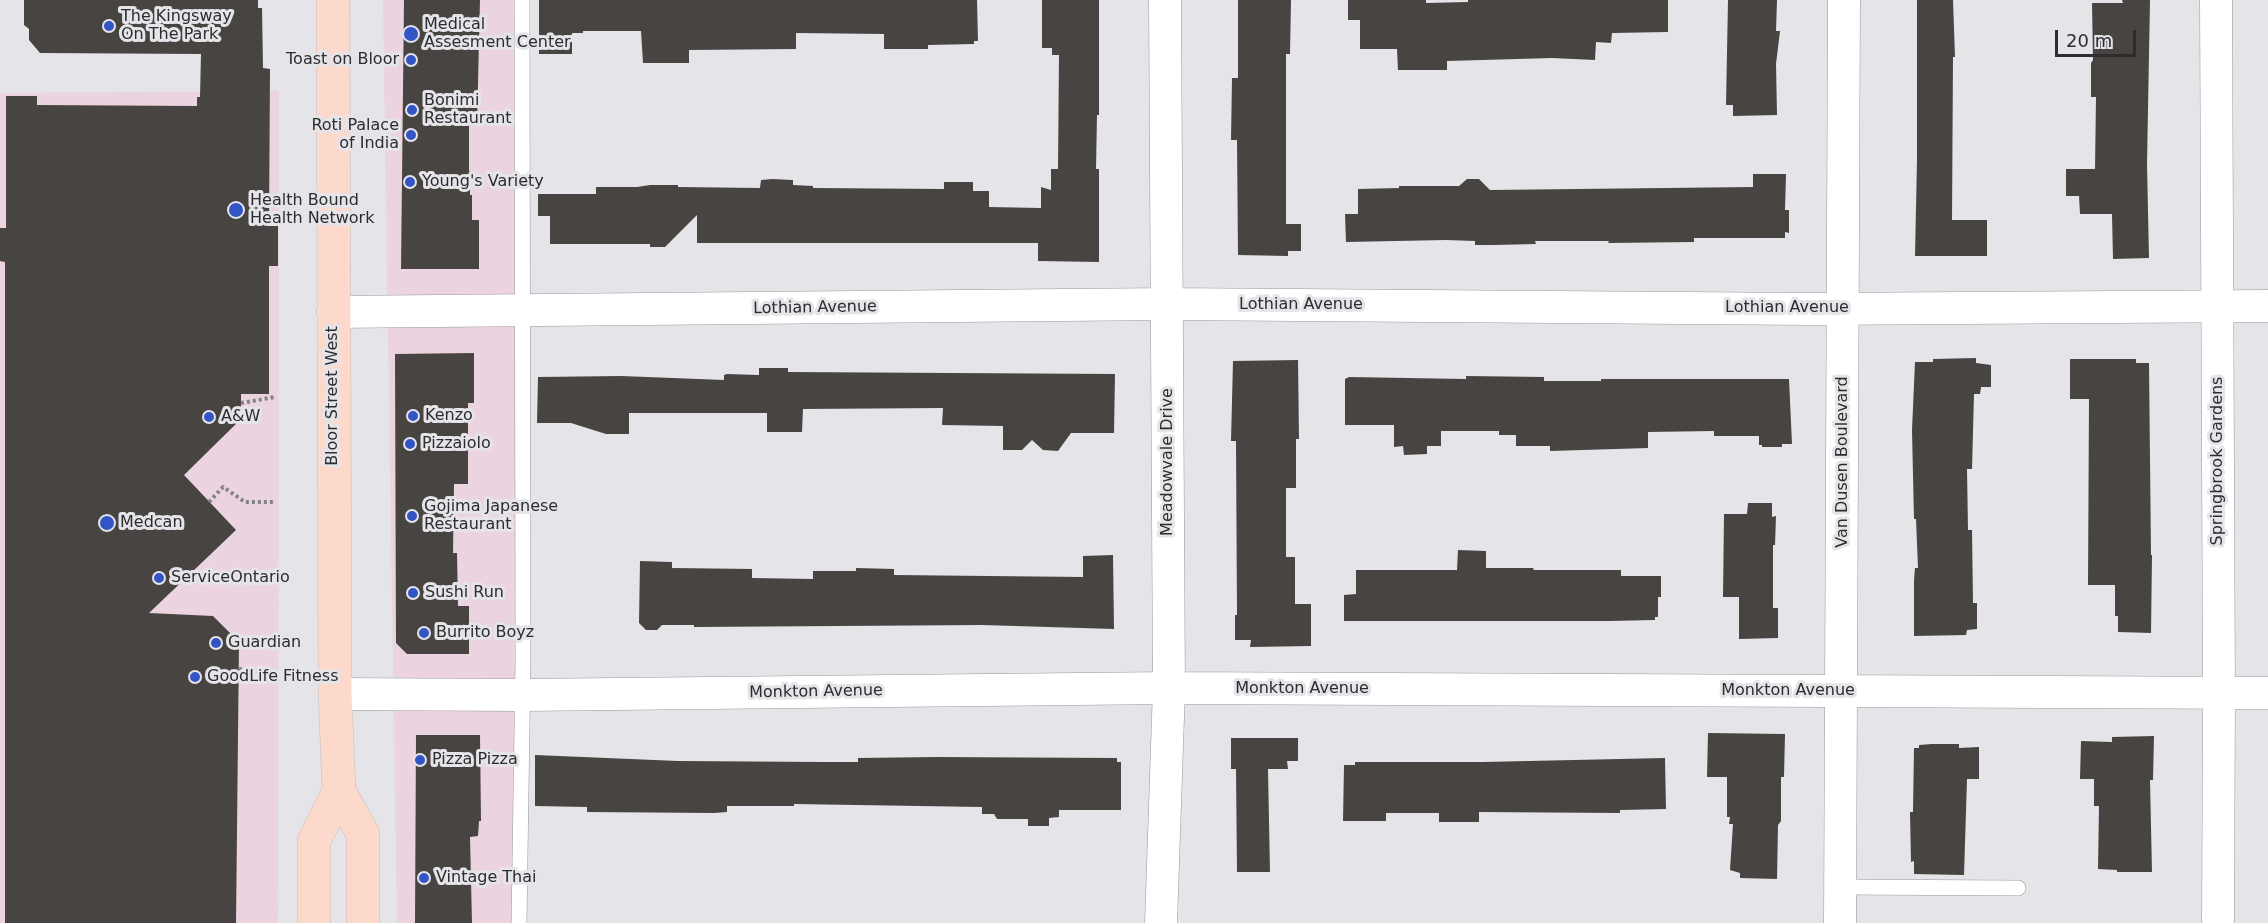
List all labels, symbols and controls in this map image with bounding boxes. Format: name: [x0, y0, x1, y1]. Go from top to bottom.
place label: The Kingsway On The Park: [121, 7, 232, 45]
place label: Medical Assesment Center: [424, 15, 571, 53]
scale bar: [2058, 18, 2139, 56]
marker: The Kingsway On The Park: [102, 19, 116, 33]
marker: Medical Assesment Center: [402, 25, 420, 43]
text: 20 m: [2066, 30, 2112, 51]
place label: Toast on Bloor: [286, 50, 399, 70]
marker: Toast on Bloor: [404, 53, 418, 67]
place label: Bonimi Restaurant: [424, 91, 512, 129]
marker: Bonimi Restaurant: [405, 103, 419, 117]
place label: Roti Palace of India: [311, 116, 399, 154]
marker: Roti Palace of India: [404, 128, 418, 142]
place label: Young's Variety: [422, 172, 544, 192]
marker: Young's Variety: [403, 175, 417, 189]
place label: Health Bound Health Network: [250, 191, 374, 229]
marker: Health Bound Health Network: [227, 201, 245, 219]
street label: Lothian Avenue: [1239, 295, 1363, 315]
street label: Lothian Avenue: [753, 297, 877, 319]
street label: Lothian Avenue: [1725, 298, 1849, 318]
street label: Bloor Street West: [323, 326, 343, 466]
street label: Van Dusen Boulevard: [1833, 376, 1853, 548]
street label: Springbrook Gardens: [2208, 377, 2228, 545]
street label: Meadowvale Drive: [1158, 388, 1178, 536]
place label: Kenzo: [425, 406, 473, 426]
place label: A&W: [221, 407, 260, 427]
marker: Kenzo: [406, 409, 420, 423]
marker: A&W: [202, 410, 216, 424]
place label: Pizzaiolo: [422, 434, 491, 454]
marker: Pizzaiolo: [403, 437, 417, 451]
place label: Gojima Japanese Restaurant: [424, 497, 558, 535]
marker: Gojima Japanese Restaurant: [405, 509, 419, 523]
place label: Medcan: [120, 513, 183, 533]
marker: Medcan: [98, 514, 116, 532]
place label: ServiceOntario: [171, 568, 290, 588]
marker: ServiceOntario: [152, 571, 166, 585]
place label: Sushi Run: [425, 583, 504, 603]
marker: Sushi Run: [406, 586, 420, 600]
place label: Burrito Boyz: [436, 623, 534, 643]
marker: Burrito Boyz: [417, 626, 431, 640]
place label: Guardian: [228, 633, 301, 653]
marker: Guardian: [209, 636, 223, 650]
place label: GoodLife Fitness: [207, 667, 338, 687]
marker: GoodLife Fitness: [188, 670, 202, 684]
street label: Monkton Avenue: [1235, 679, 1369, 699]
street label: Monkton Avenue: [749, 681, 883, 703]
street label: Monkton Avenue: [1721, 681, 1855, 701]
place label: Pizza Pizza: [432, 750, 518, 770]
marker: Pizza Pizza: [413, 753, 427, 767]
place label: Vintage Thai: [436, 868, 537, 888]
marker: Vintage Thai: [417, 871, 431, 885]

